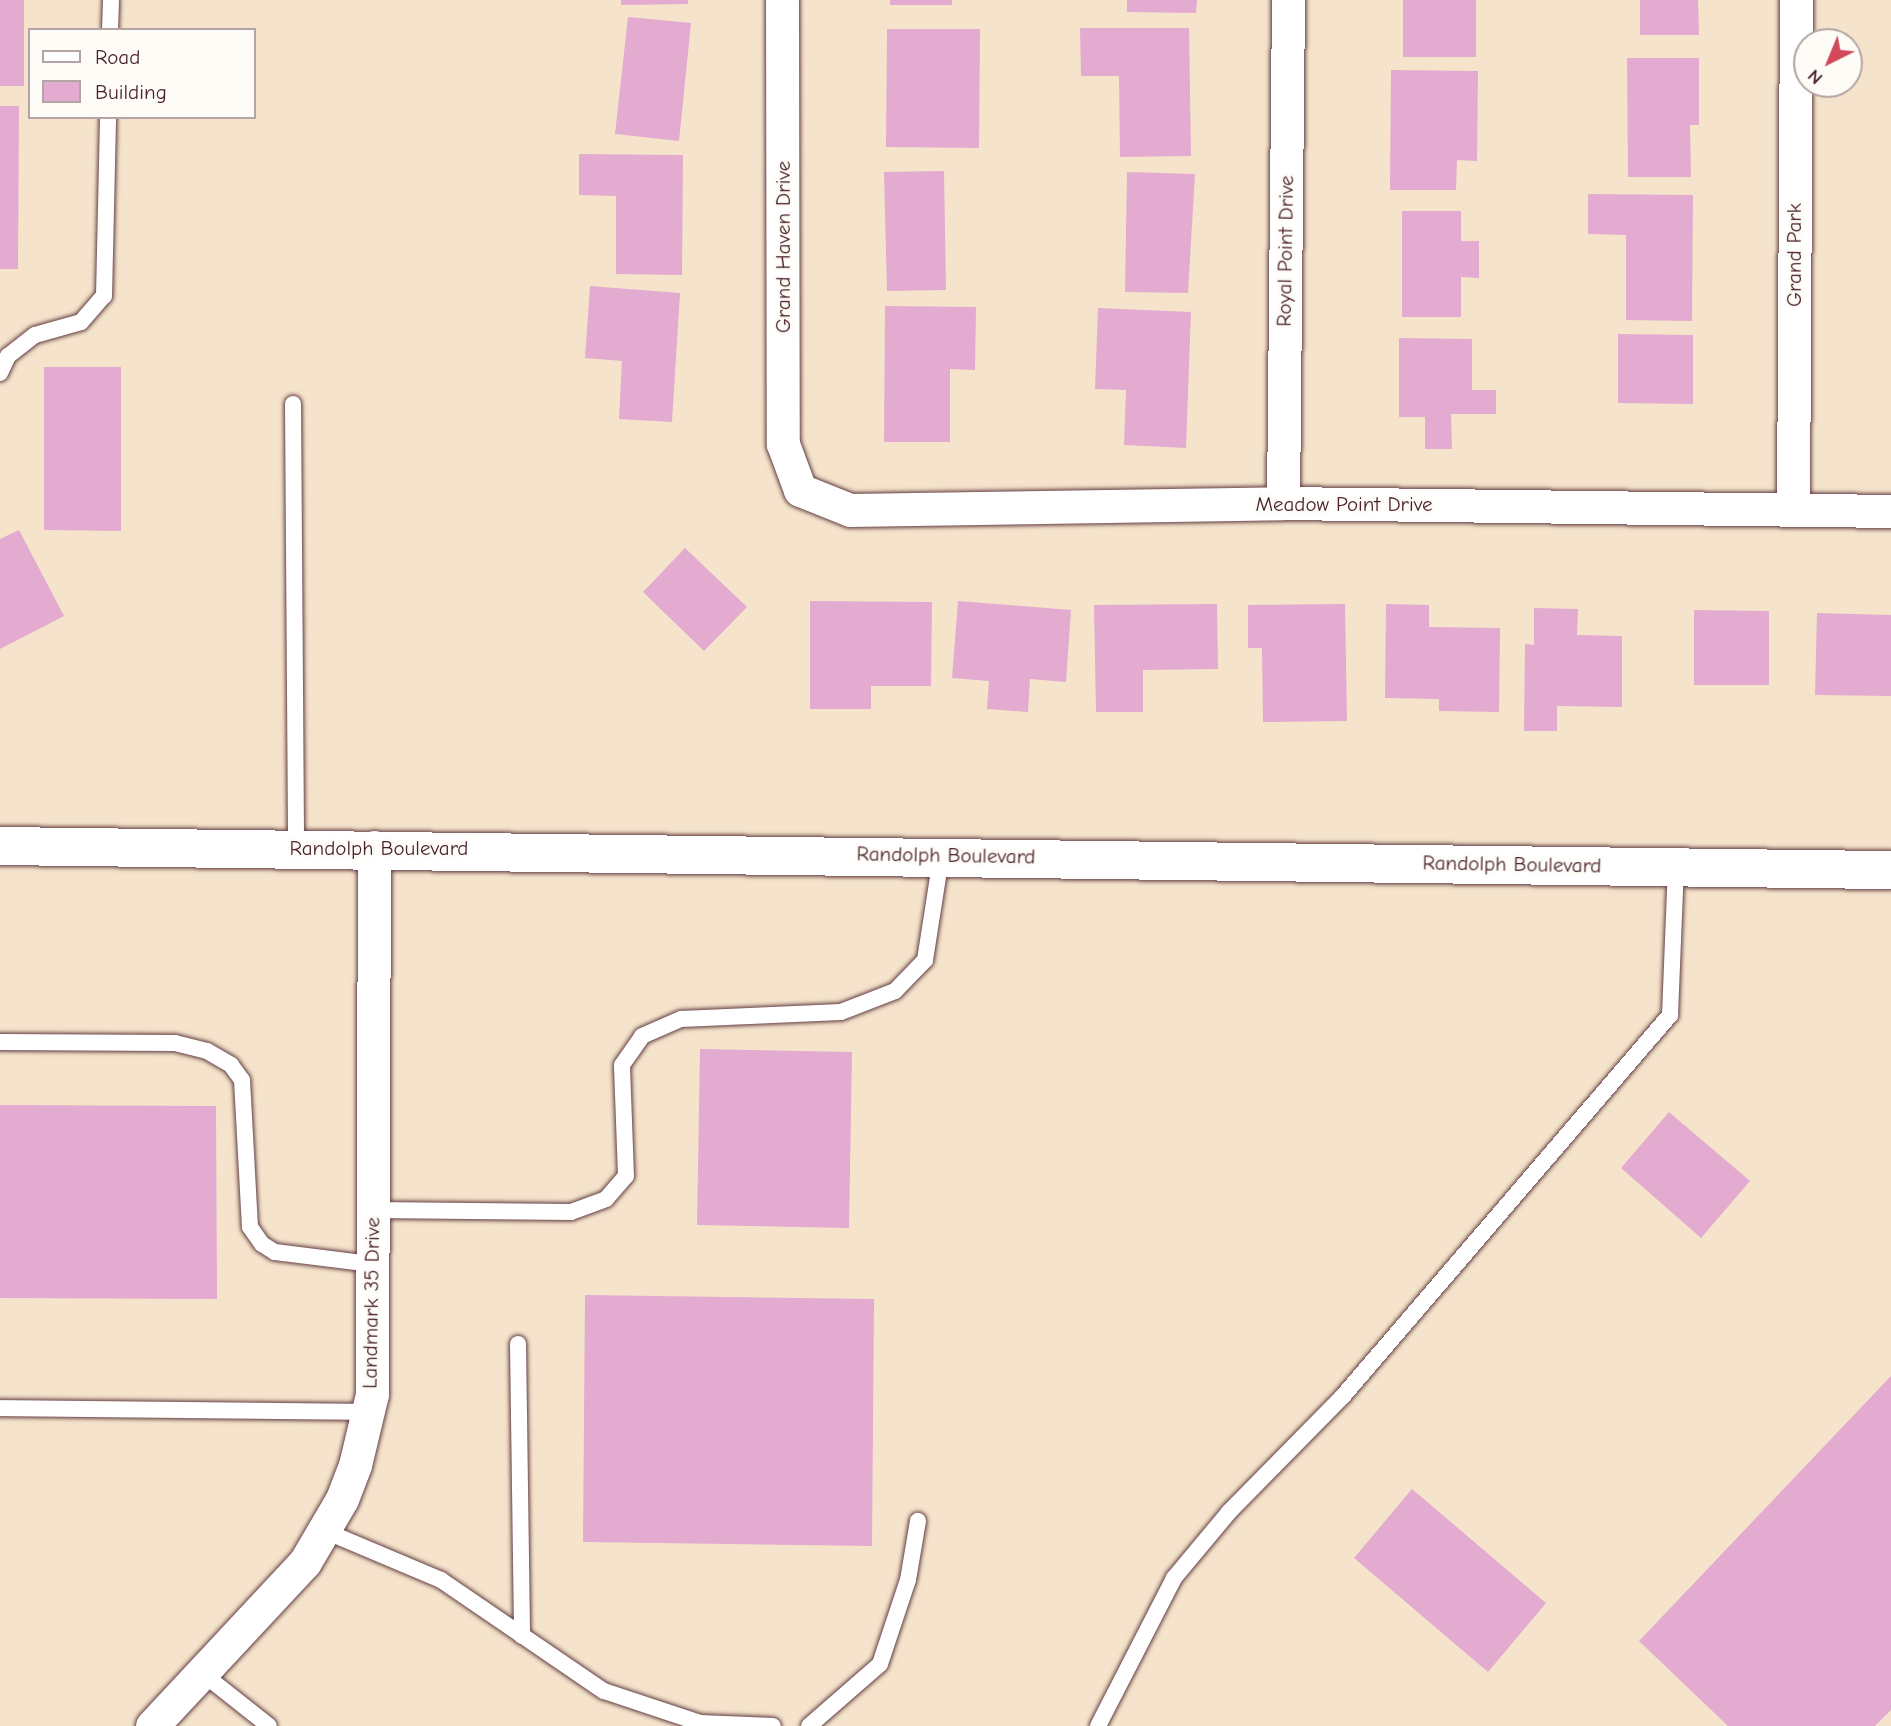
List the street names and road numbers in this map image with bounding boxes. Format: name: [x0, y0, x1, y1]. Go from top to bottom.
street label: Grand Haven Drive: [770, 161, 796, 333]
street label: Royal Point Drive: [1271, 175, 1299, 327]
street label: Grand Park: [1781, 203, 1807, 307]
street label: Meadow Point Drive: [1255, 491, 1433, 517]
street label: Randolph Boulevard: [290, 835, 468, 861]
street label: Randolph Boulevard: [856, 841, 1036, 869]
street label: Randolph Boulevard: [1422, 850, 1602, 878]
street label: Landmark 35 Drive: [357, 1217, 385, 1389]

